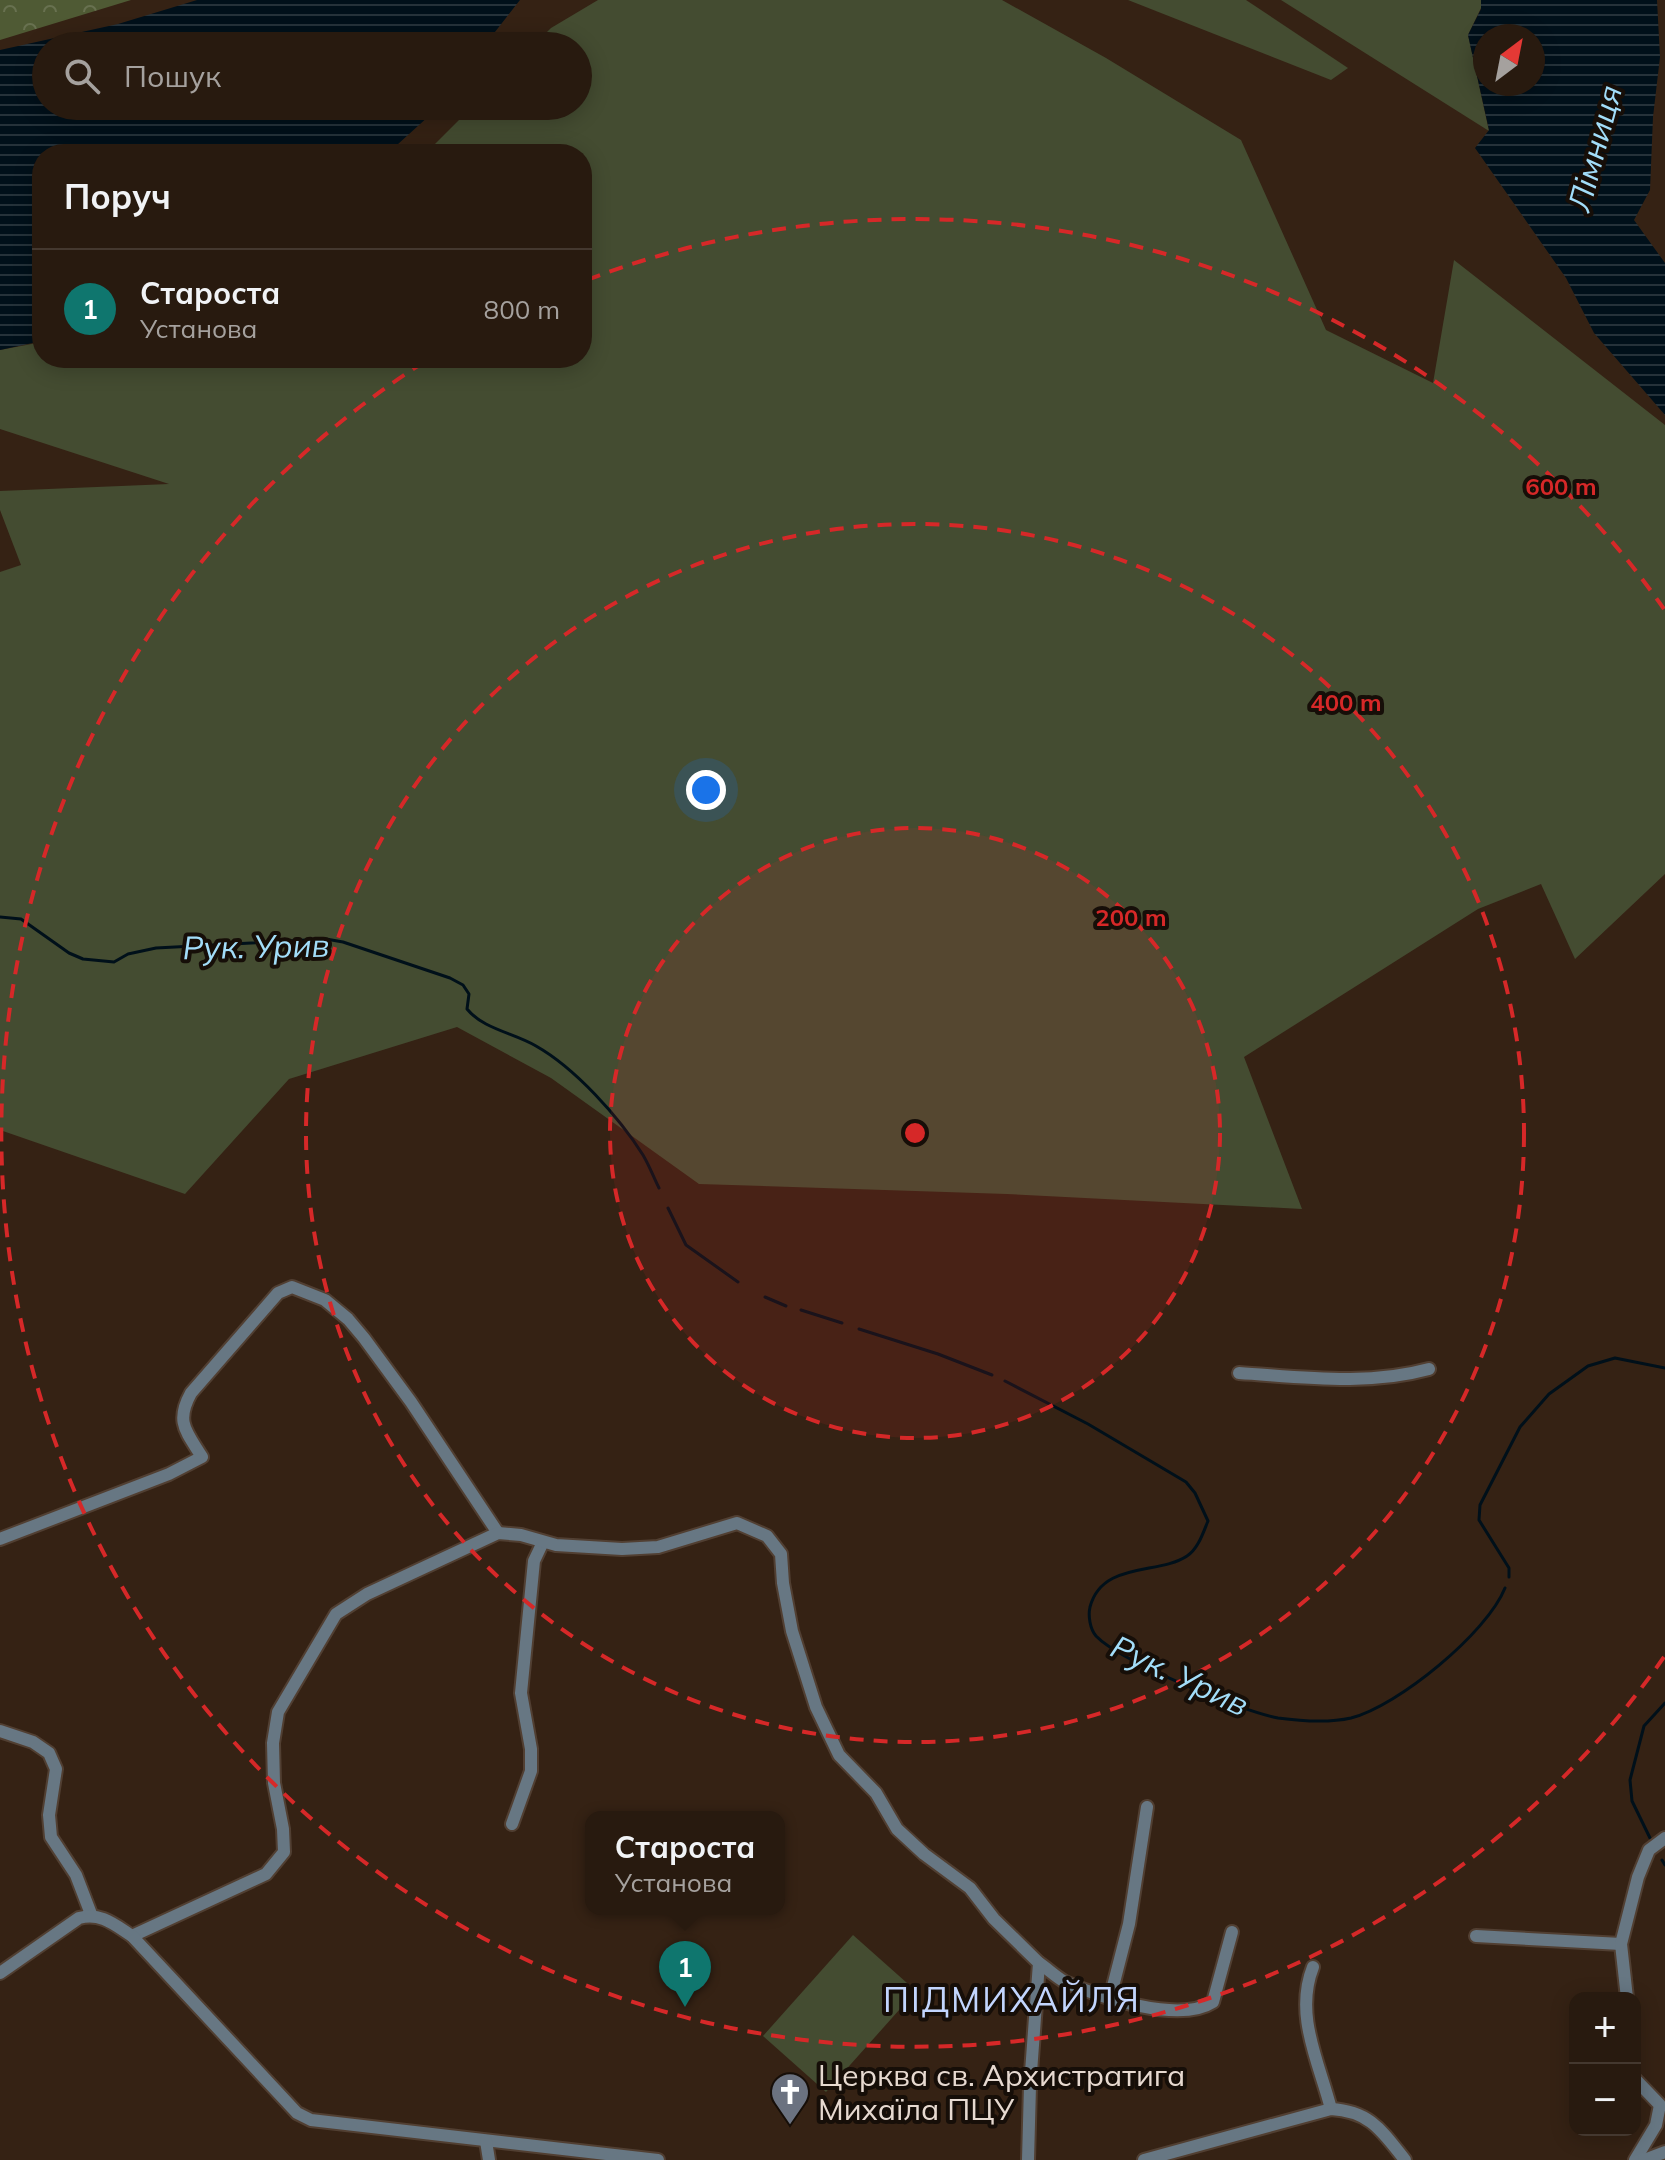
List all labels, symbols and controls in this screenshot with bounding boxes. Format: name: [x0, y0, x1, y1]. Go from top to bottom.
north arrow: [1473, 24, 1545, 96]
search box: [32, 32, 592, 120]
icon: search: [60, 54, 104, 98]
text: Пошук: [124, 57, 221, 95]
water label: Лімниця: [1558, 80, 1630, 217]
text: Поруч: [64, 175, 171, 218]
text: Староста: [140, 274, 280, 312]
text: 1: [82, 293, 98, 326]
text: 800 m: [484, 293, 560, 326]
text: Установа: [140, 312, 257, 345]
text: 600 m: [1525, 471, 1597, 501]
text: 400 m: [1310, 687, 1382, 717]
your location: [686, 770, 726, 810]
text: 200 m: [1095, 902, 1167, 932]
water label: Рук. Урив: [182, 925, 330, 967]
centre of rings: [901, 1119, 929, 1147]
water label: Рук. Урив: [1105, 1626, 1255, 1724]
popup: [585, 1811, 785, 1915]
text: Староста: [615, 1828, 755, 1866]
text: Установа: [615, 1866, 732, 1899]
pin: 1: [659, 1941, 711, 2007]
district label: ПІДМИХАЙЛЯ: [883, 1978, 1141, 2021]
map controls: [1569, 1992, 1641, 2136]
button: +: [1569, 1992, 1641, 2064]
place label: Церква св. Архистратига Михаїла ПЦУ: [818, 2056, 1185, 2128]
button: −: [1569, 2064, 1641, 2136]
church icon: Церква св. Архистратига Михаїла ПЦУ: [769, 2071, 811, 2126]

